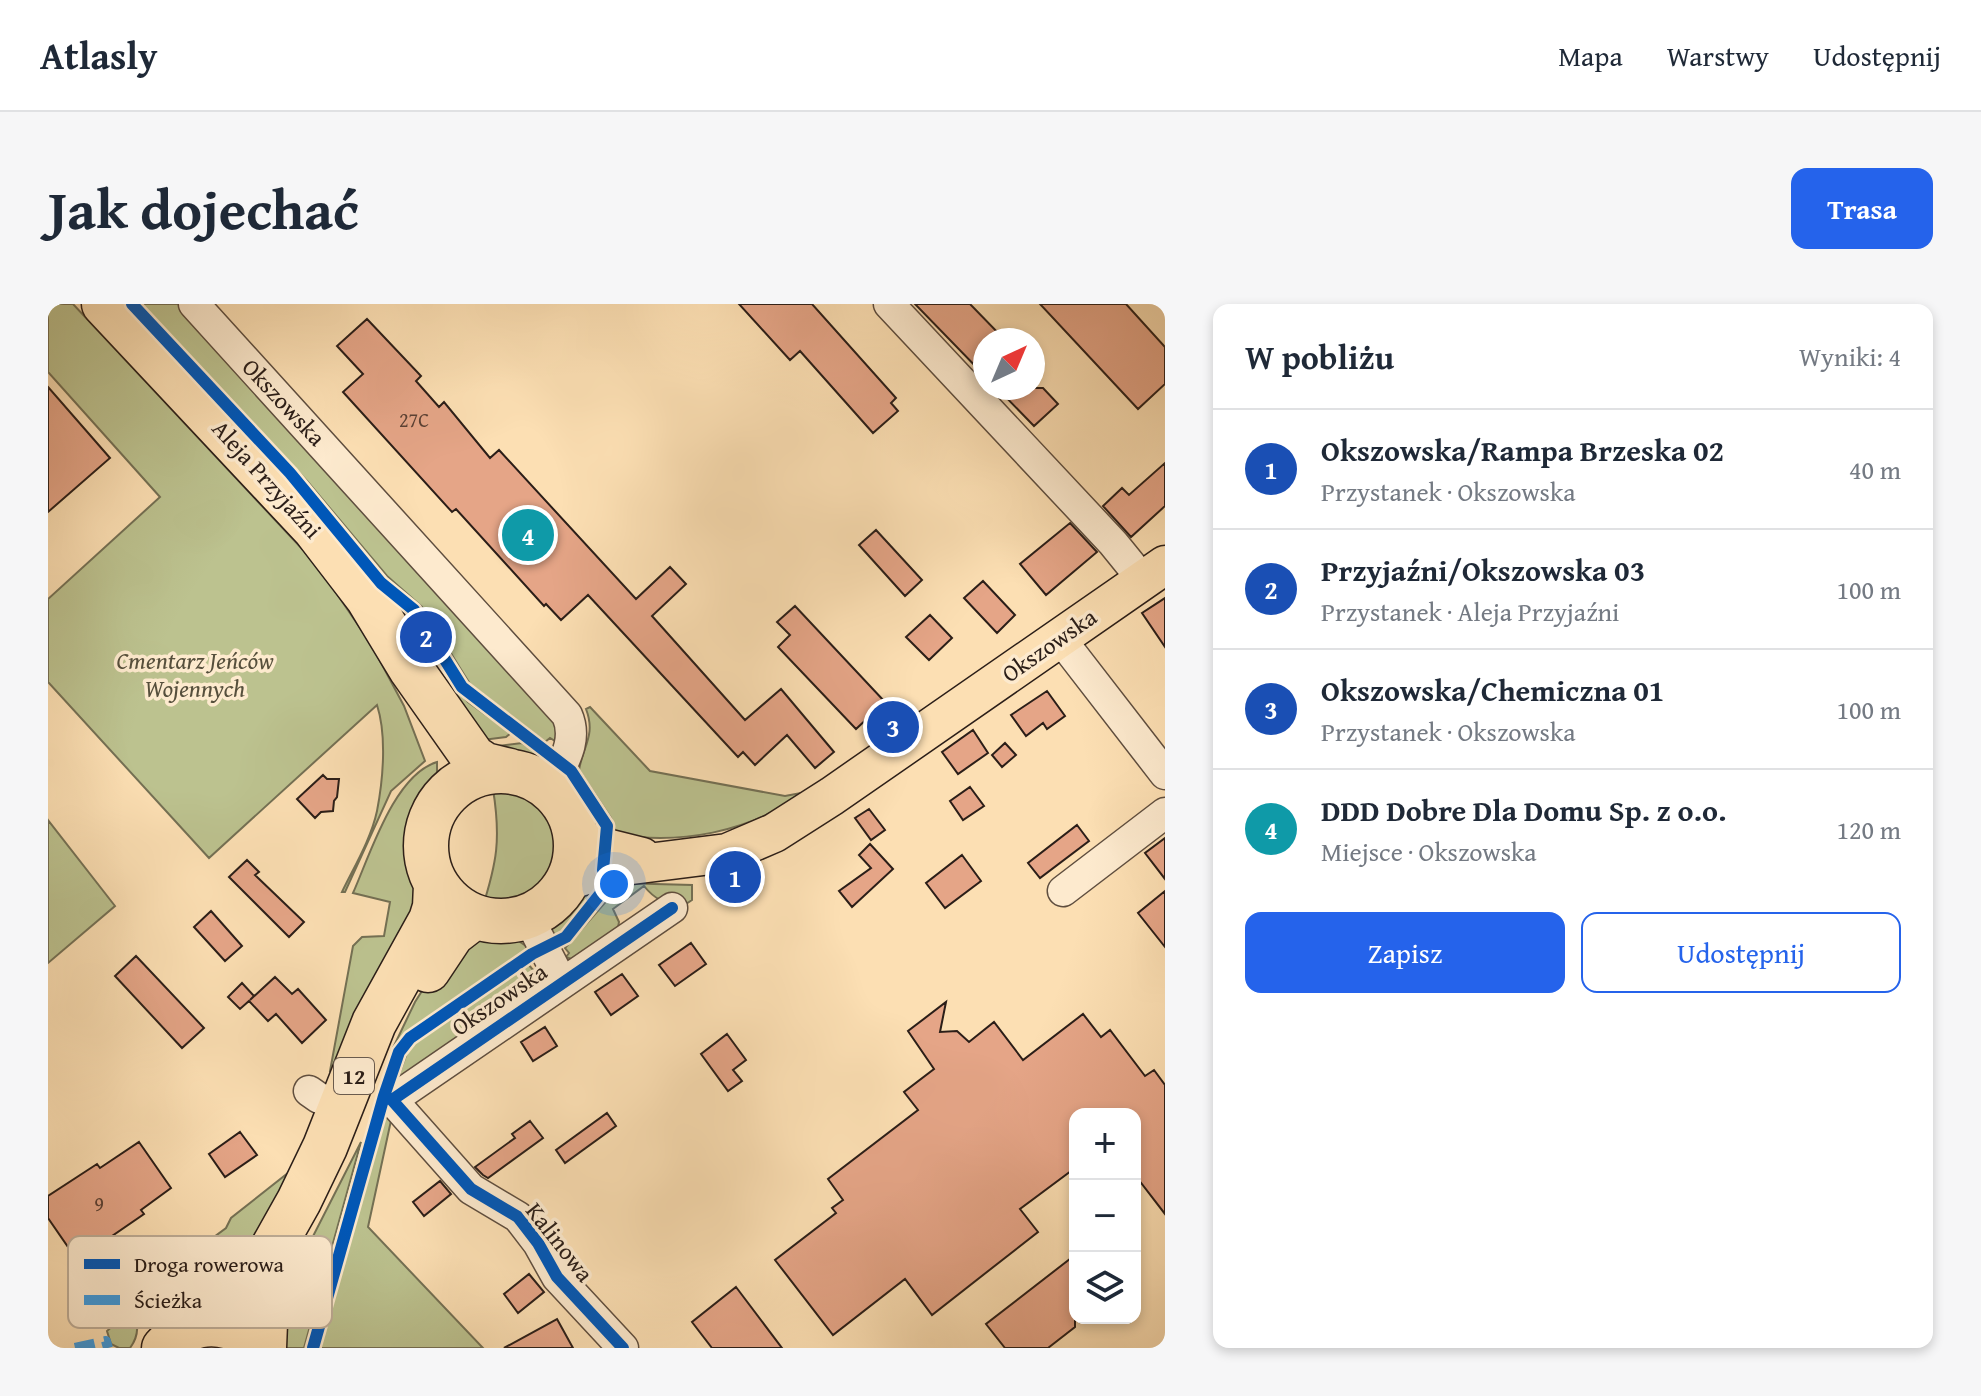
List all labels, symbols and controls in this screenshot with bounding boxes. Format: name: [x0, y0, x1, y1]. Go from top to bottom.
text: Atlasly: [40, 27, 158, 83]
text: Mapa: [1558, 35, 1623, 76]
text: Warstwy: [1667, 35, 1769, 76]
text: Udostępnij: [1813, 35, 1941, 76]
text: Jak dojechać: [48, 167, 359, 250]
button: Trasa: [1791, 168, 1933, 249]
north arrow: [973, 328, 1045, 400]
text: W pobliżu: [1245, 332, 1394, 381]
text: Wyniki: 4: [1799, 337, 1901, 376]
street label: Okszowska: [234, 350, 334, 454]
house number: 27C: [399, 405, 429, 434]
street label: Aleja Przyjaźni: [204, 412, 330, 546]
text: Okszowska/Rampa Brzeska 02: [1321, 428, 1724, 472]
text: 1: [1264, 450, 1278, 489]
text: 40 m: [1849, 450, 1901, 489]
text: Przystanek · Okszowska: [1321, 472, 1575, 511]
pin: 4: [502, 505, 554, 565]
text: Przyjaźni/Okszowska 03: [1321, 548, 1645, 592]
text: 2: [1264, 570, 1278, 609]
text: 100 m: [1836, 570, 1901, 609]
text: Przystanek · Aleja Przyjaźni: [1321, 592, 1619, 631]
street label: Okszowska: [994, 599, 1104, 691]
pin: 2: [400, 607, 452, 667]
park label: Cmentarz Jeńców Wojennych: [116, 643, 274, 706]
text: Okszowska/Chemiczna 01: [1321, 668, 1664, 712]
text: 3: [1264, 690, 1278, 729]
text: 100 m: [1836, 690, 1901, 729]
pin: 3: [867, 697, 919, 757]
text: Przystanek · Okszowska: [1321, 712, 1575, 751]
text: DDD Dobre Dla Domu Sp. z o.o.: [1321, 788, 1726, 832]
text: 4: [1264, 810, 1278, 849]
text: 120 m: [1836, 810, 1901, 849]
text: Miejsce · Okszowska: [1321, 832, 1536, 871]
pin: 1: [709, 847, 761, 907]
your location: [594, 864, 634, 904]
button: Zapisz: [1245, 912, 1565, 993]
button: Udostępnij: [1581, 912, 1901, 993]
street label: Okszowska: [444, 954, 554, 1044]
road number: 12: [334, 1058, 374, 1094]
map controls: [1069, 1108, 1141, 1324]
button: +: [1069, 1108, 1141, 1180]
button: −: [1069, 1180, 1141, 1252]
house number: 9: [94, 1189, 104, 1218]
street label: Kalinowa: [518, 1195, 603, 1290]
legend: [68, 1236, 332, 1328]
text: Droga rowerowa: [134, 1248, 285, 1280]
button: layers: [1069, 1252, 1141, 1324]
text: Ścieżka: [134, 1284, 203, 1316]

